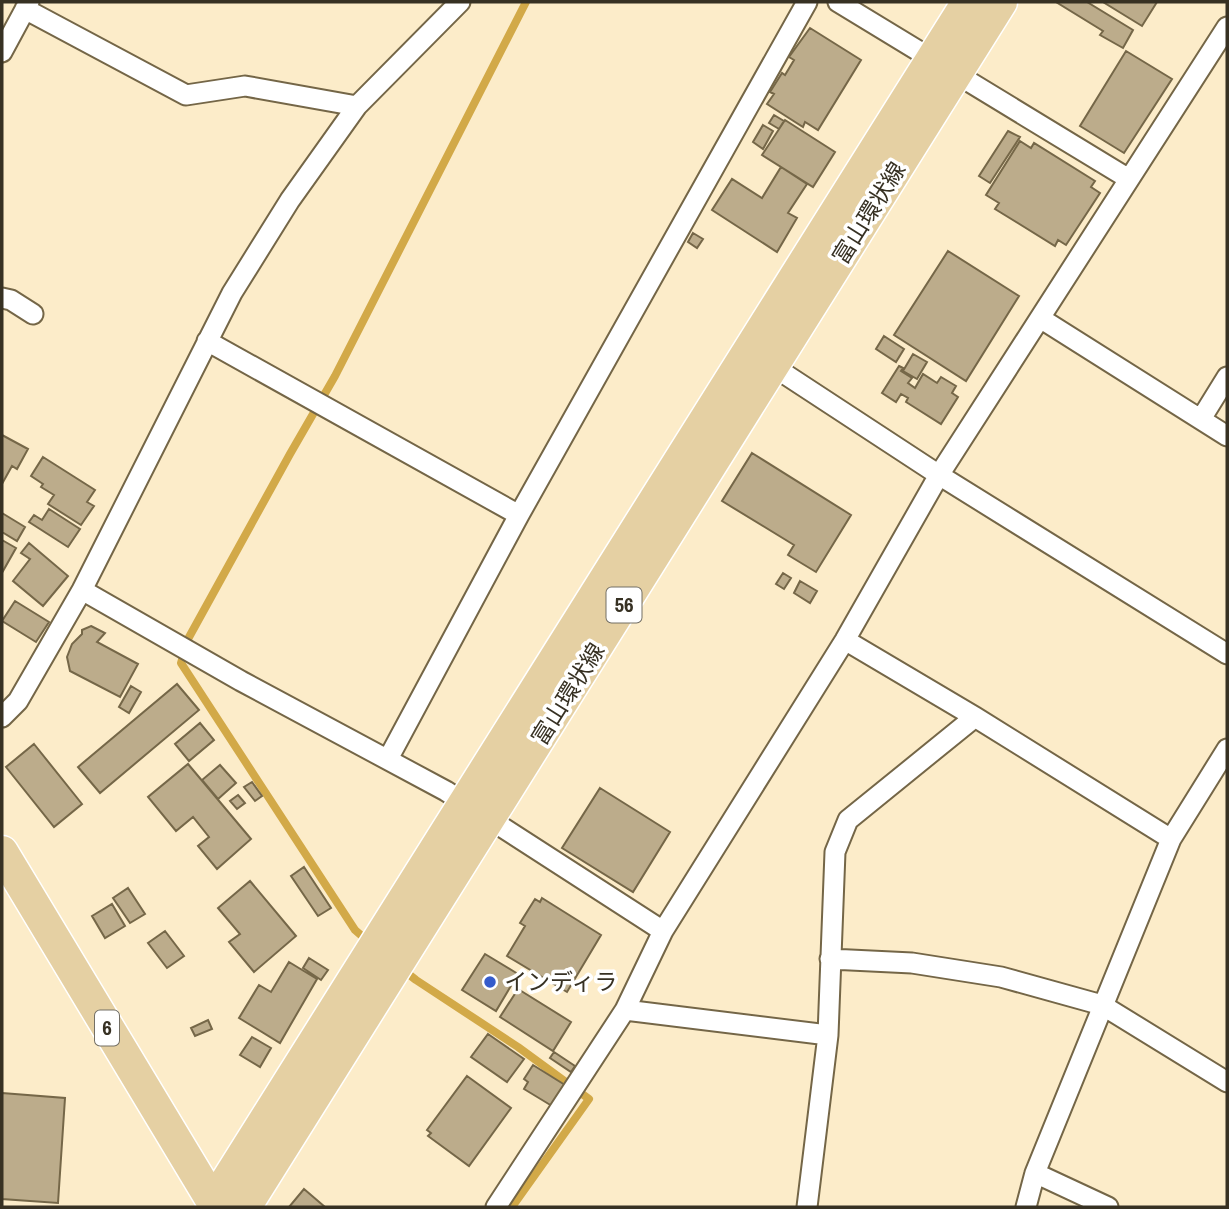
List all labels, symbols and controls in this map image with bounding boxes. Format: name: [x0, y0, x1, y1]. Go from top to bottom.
street label: 富山環状線: [825, 156, 912, 270]
road number: 56: [606, 588, 642, 622]
street label: 富山環状線: [524, 637, 611, 751]
place label: インディラ: [504, 966, 617, 997]
marker: インディラ: [482, 974, 498, 990]
road number: 6: [95, 1010, 119, 1046]

